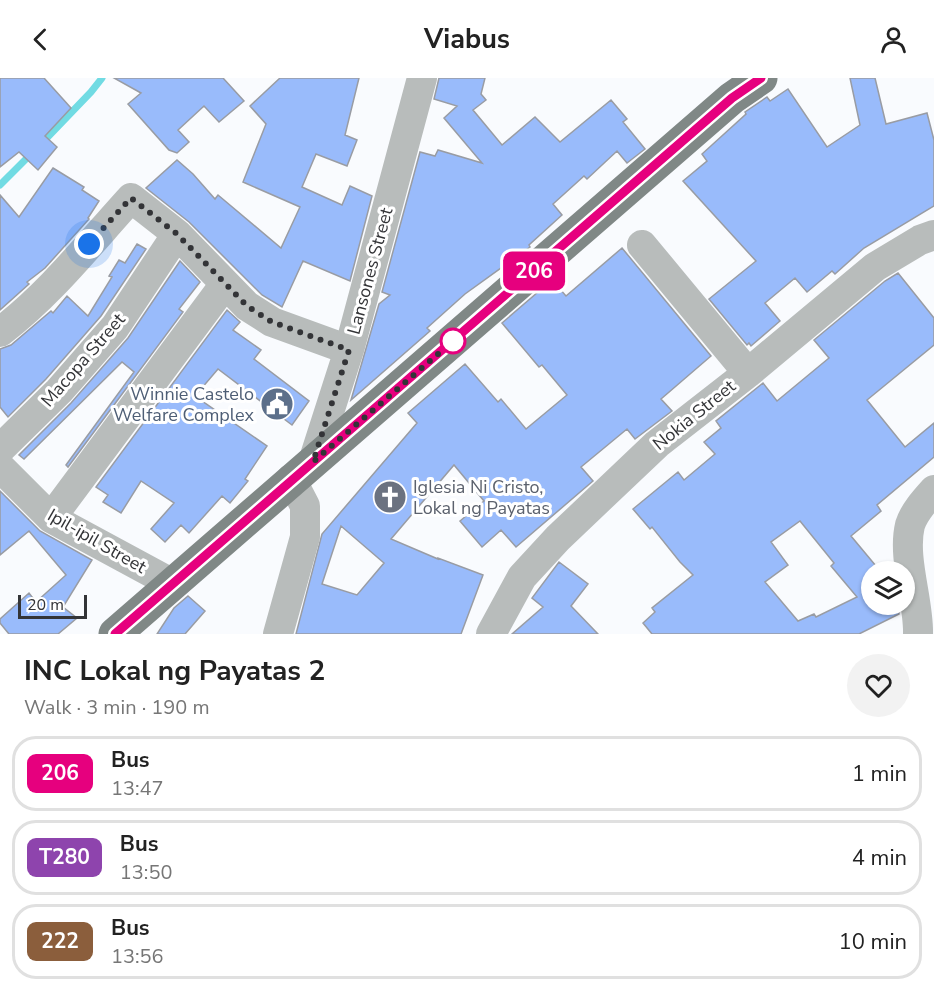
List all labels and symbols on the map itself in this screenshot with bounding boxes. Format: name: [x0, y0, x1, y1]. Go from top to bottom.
street label: Lansones Street: [342, 204, 399, 337]
your location: [74, 229, 104, 259]
line badge: 206: [500, 252, 568, 290]
street label: Macopa Street: [36, 308, 131, 412]
unlabelled marker: [440, 328, 466, 354]
street label: Nokia Street: [648, 374, 741, 456]
place label: Winnie Castelo Welfare Complex: [113, 382, 255, 427]
public building icon: Winnie Castelo Welfare Complex: [259, 386, 295, 422]
place label: Iglesia Ni Cristo, Lokal ng Payatas: [413, 475, 550, 520]
church icon: Iglesia Ni Cristo, Lokal ng Payatas: [372, 479, 408, 515]
street label: Ipil-ipil Street: [43, 503, 151, 579]
scale bar: [18, 592, 87, 620]

